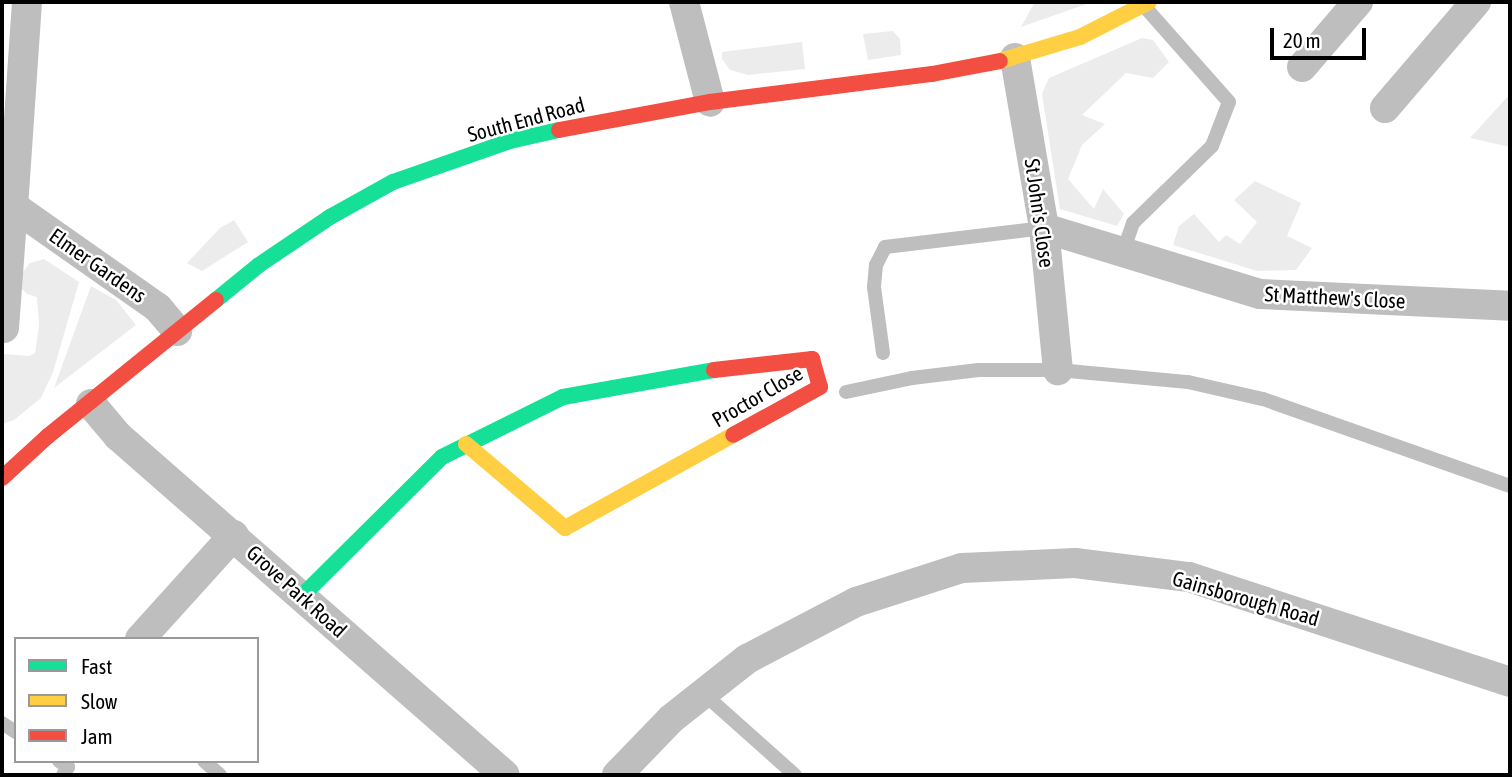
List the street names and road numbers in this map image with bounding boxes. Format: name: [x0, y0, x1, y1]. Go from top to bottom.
street label: South End Road: [465, 91, 587, 147]
street label: St John's Close: [1020, 157, 1060, 269]
street label: Elmer Gardens: [45, 222, 151, 308]
street label: St Matthew's Close: [1264, 281, 1406, 313]
street label: Proctor Close: [707, 360, 807, 432]
street label: Grove Park Road: [242, 540, 352, 642]
street label: Gainsborough Road: [1170, 565, 1322, 631]

